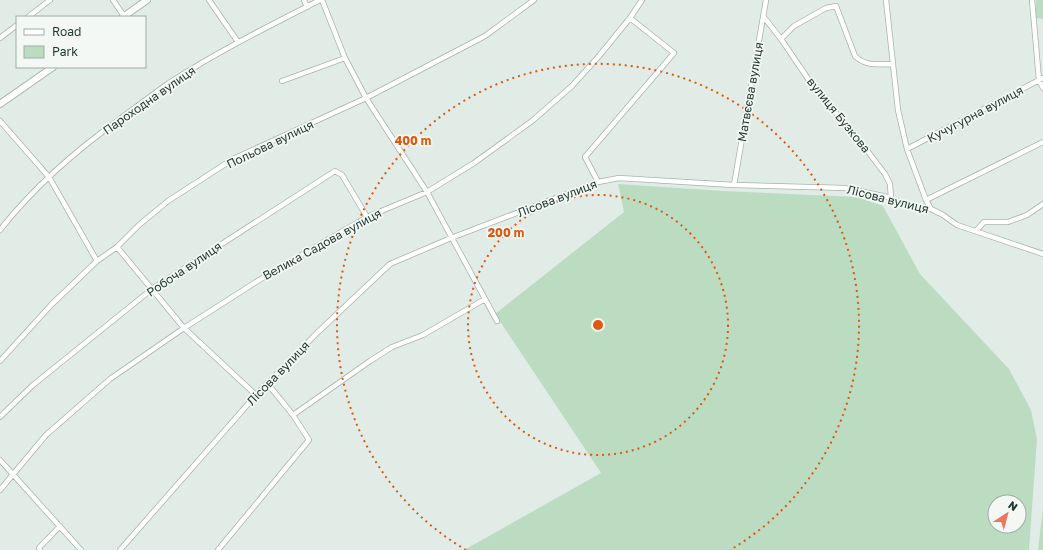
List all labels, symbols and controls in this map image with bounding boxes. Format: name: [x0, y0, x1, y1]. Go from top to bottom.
legend: [16, 16, 146, 68]
text: Road: [52, 24, 81, 39]
street label: Матвєєва вулиця: [734, 41, 766, 143]
text: Park: [52, 44, 78, 59]
street label: Пароходна вулиця: [100, 62, 198, 138]
street label: вулиця Бузкова: [804, 74, 874, 156]
street label: Кучугурна вулиця: [924, 82, 1026, 146]
street label: Польова вулиця: [224, 116, 316, 172]
text: 400 m: [395, 133, 431, 148]
street label: Лісова вулиця: [515, 176, 599, 220]
street label: Лісова вулиця: [846, 182, 930, 216]
street label: Велика Садова вулиця: [260, 205, 384, 283]
text: 200 m: [488, 225, 524, 240]
street label: Робоча вулиця: [144, 238, 224, 300]
centre of rings: [591, 318, 605, 332]
street label: Лісова вулиця: [243, 338, 313, 408]
north arrow: [987, 494, 1027, 534]
text: N: [1006, 498, 1020, 513]

